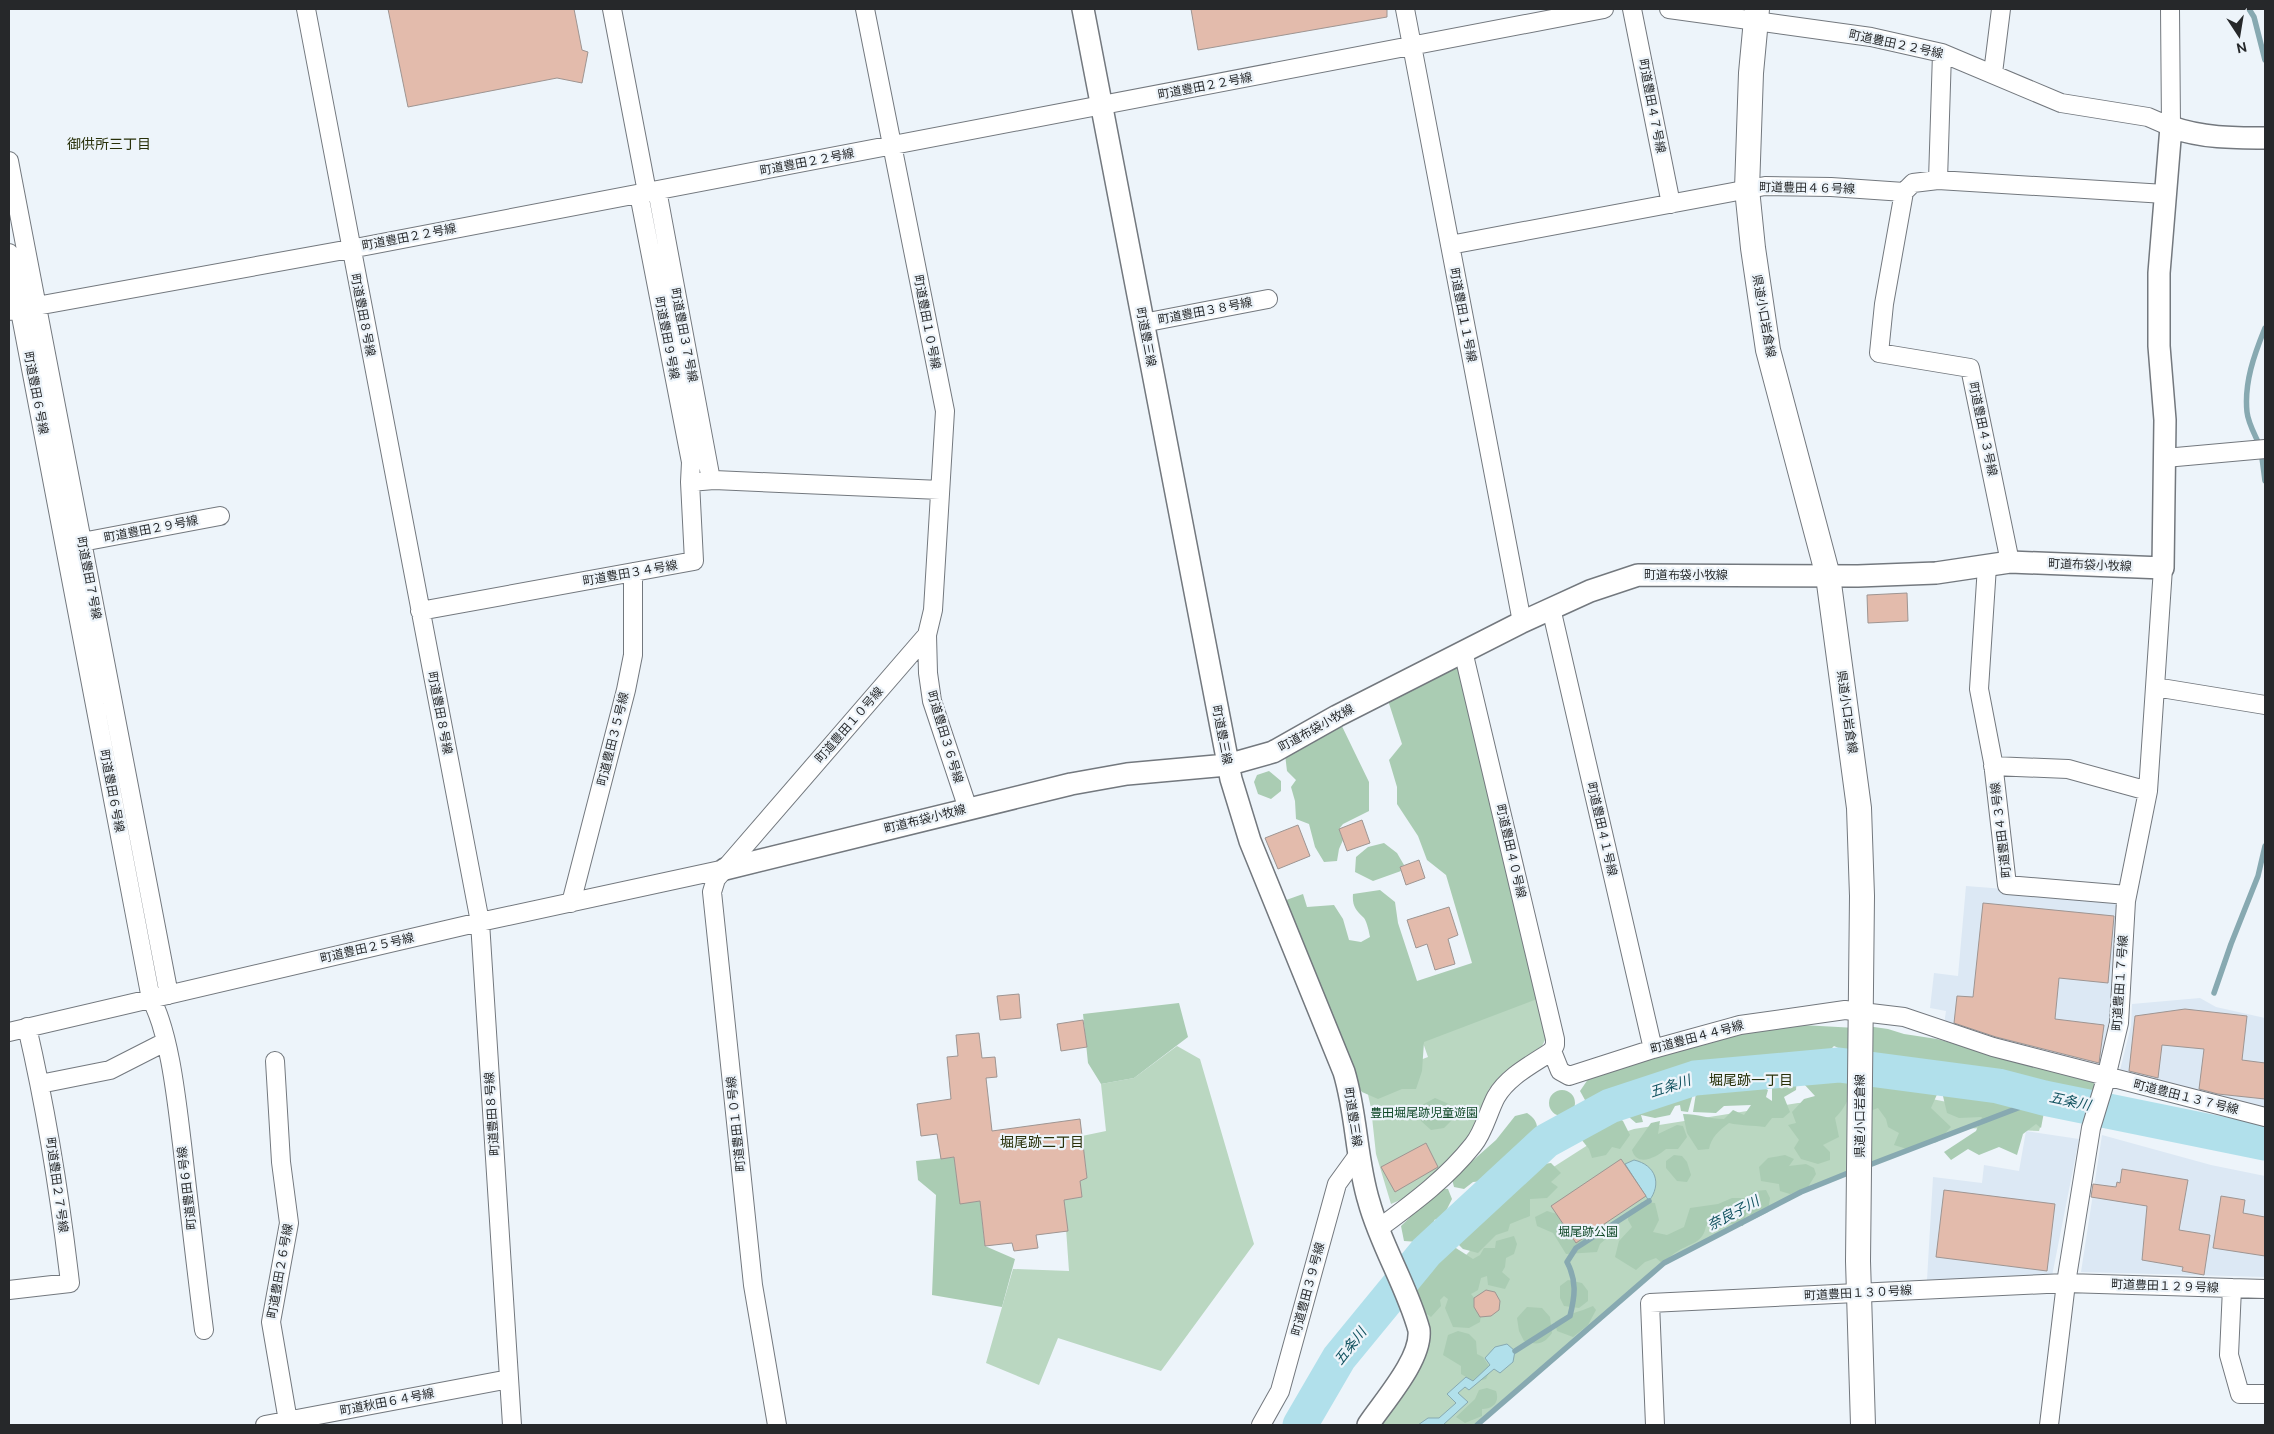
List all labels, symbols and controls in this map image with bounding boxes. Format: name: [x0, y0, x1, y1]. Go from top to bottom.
north arrow: [2214, 10, 2264, 60]
street label: 町道豊田２２号線: [1848, 27, 1944, 60]
text: N: [2235, 39, 2248, 57]
street label: 町道豊田４７号線: [1637, 58, 1668, 154]
street label: 町道豊田２２号線: [1157, 70, 1253, 101]
district label: 御供所三丁目: [67, 136, 151, 152]
street label: 町道豊田２２号線: [759, 146, 855, 177]
street label: 町道豊田４６号線: [1759, 180, 1855, 195]
street label: 町道豊田２２号線: [361, 221, 457, 252]
street label: 町道豊田１１号線: [1448, 267, 1479, 363]
street label: 町道豊田８号線: [349, 272, 378, 357]
street label: 県道小口岩倉線: [1751, 273, 1778, 358]
street label: 町道豊田１０号線: [912, 274, 943, 370]
street label: 町道豊田３７号線: [669, 287, 700, 383]
street label: 町道豊田９号線: [653, 295, 682, 380]
street label: 町道豊田３８号線: [1157, 295, 1253, 326]
street label: 町道豊三線: [1134, 306, 1159, 368]
street label: 町道豊田６号線: [22, 350, 51, 435]
street label: 町道豊田４３号線: [1967, 381, 2000, 477]
street label: 町道豊田２９号線: [103, 513, 199, 544]
street label: 町道豊田７号線: [75, 535, 104, 620]
street label: 町道布袋小牧線: [2048, 557, 2132, 572]
street label: 町道豊田３４号線: [582, 558, 678, 587]
street label: 町道布袋小牧線: [1644, 568, 1728, 581]
street label: 県道小口岩倉線: [1835, 669, 1860, 754]
street label: 町道豊田８号線: [426, 670, 455, 755]
street label: 町道豊田１０号線: [812, 684, 885, 765]
street label: 町道豊田３６号線: [925, 689, 966, 785]
street label: 町道豊田３５号線: [595, 691, 630, 787]
street label: 町道布袋小牧線: [1276, 702, 1356, 754]
street label: 町道豊三線: [1210, 704, 1235, 766]
street label: 町道豊田６号線: [98, 748, 127, 833]
street label: 町道豊田４１号線: [1585, 781, 1620, 877]
street label: 町道豊田４３号線: [1988, 782, 2013, 879]
street label: 町道布袋小牧線: [883, 802, 967, 835]
street label: 町道豊田４０号線: [1494, 803, 1529, 899]
street label: 町道豊田２５号線: [319, 930, 415, 965]
street label: 町道豊田１７号線: [2110, 935, 2129, 1031]
street label: 町道豊田４４号線: [1649, 1018, 1745, 1055]
water label: 五条川: [1648, 1071, 1694, 1100]
street label: 町道豊田８号線: [482, 1072, 501, 1156]
district label: 堀尾跡一丁目: [1709, 1072, 1793, 1088]
street label: 県道小口岩倉線: [1853, 1074, 1866, 1158]
street label: 町道豊田１０号線: [724, 1076, 747, 1172]
street label: 町道豊田１３７号線: [2132, 1077, 2240, 1116]
street label: 町道豊三線: [1342, 1086, 1365, 1148]
water label: 五条川: [2048, 1089, 2094, 1114]
park label: 豊田堀尾跡児童遊園: [1370, 1106, 1478, 1119]
district label: 堀尾跡二丁目: [1000, 1134, 1084, 1150]
street label: 町道豊田２７号線: [44, 1136, 71, 1233]
street label: 町道豊田６号線: [175, 1146, 198, 1231]
water label: 奈良子川: [1705, 1192, 1763, 1233]
street label: 町道豊田２６号線: [265, 1223, 294, 1319]
park label: 堀尾跡公園: [1558, 1225, 1618, 1238]
street label: 町道豊田３９号線: [1289, 1241, 1326, 1337]
street label: 町道豊田１２９号線: [2111, 1277, 2219, 1294]
street label: 町道豊田１３０号線: [1804, 1283, 1912, 1302]
water label: 五条川: [1331, 1323, 1370, 1367]
street label: 町道秋田６４号線: [339, 1386, 435, 1417]

